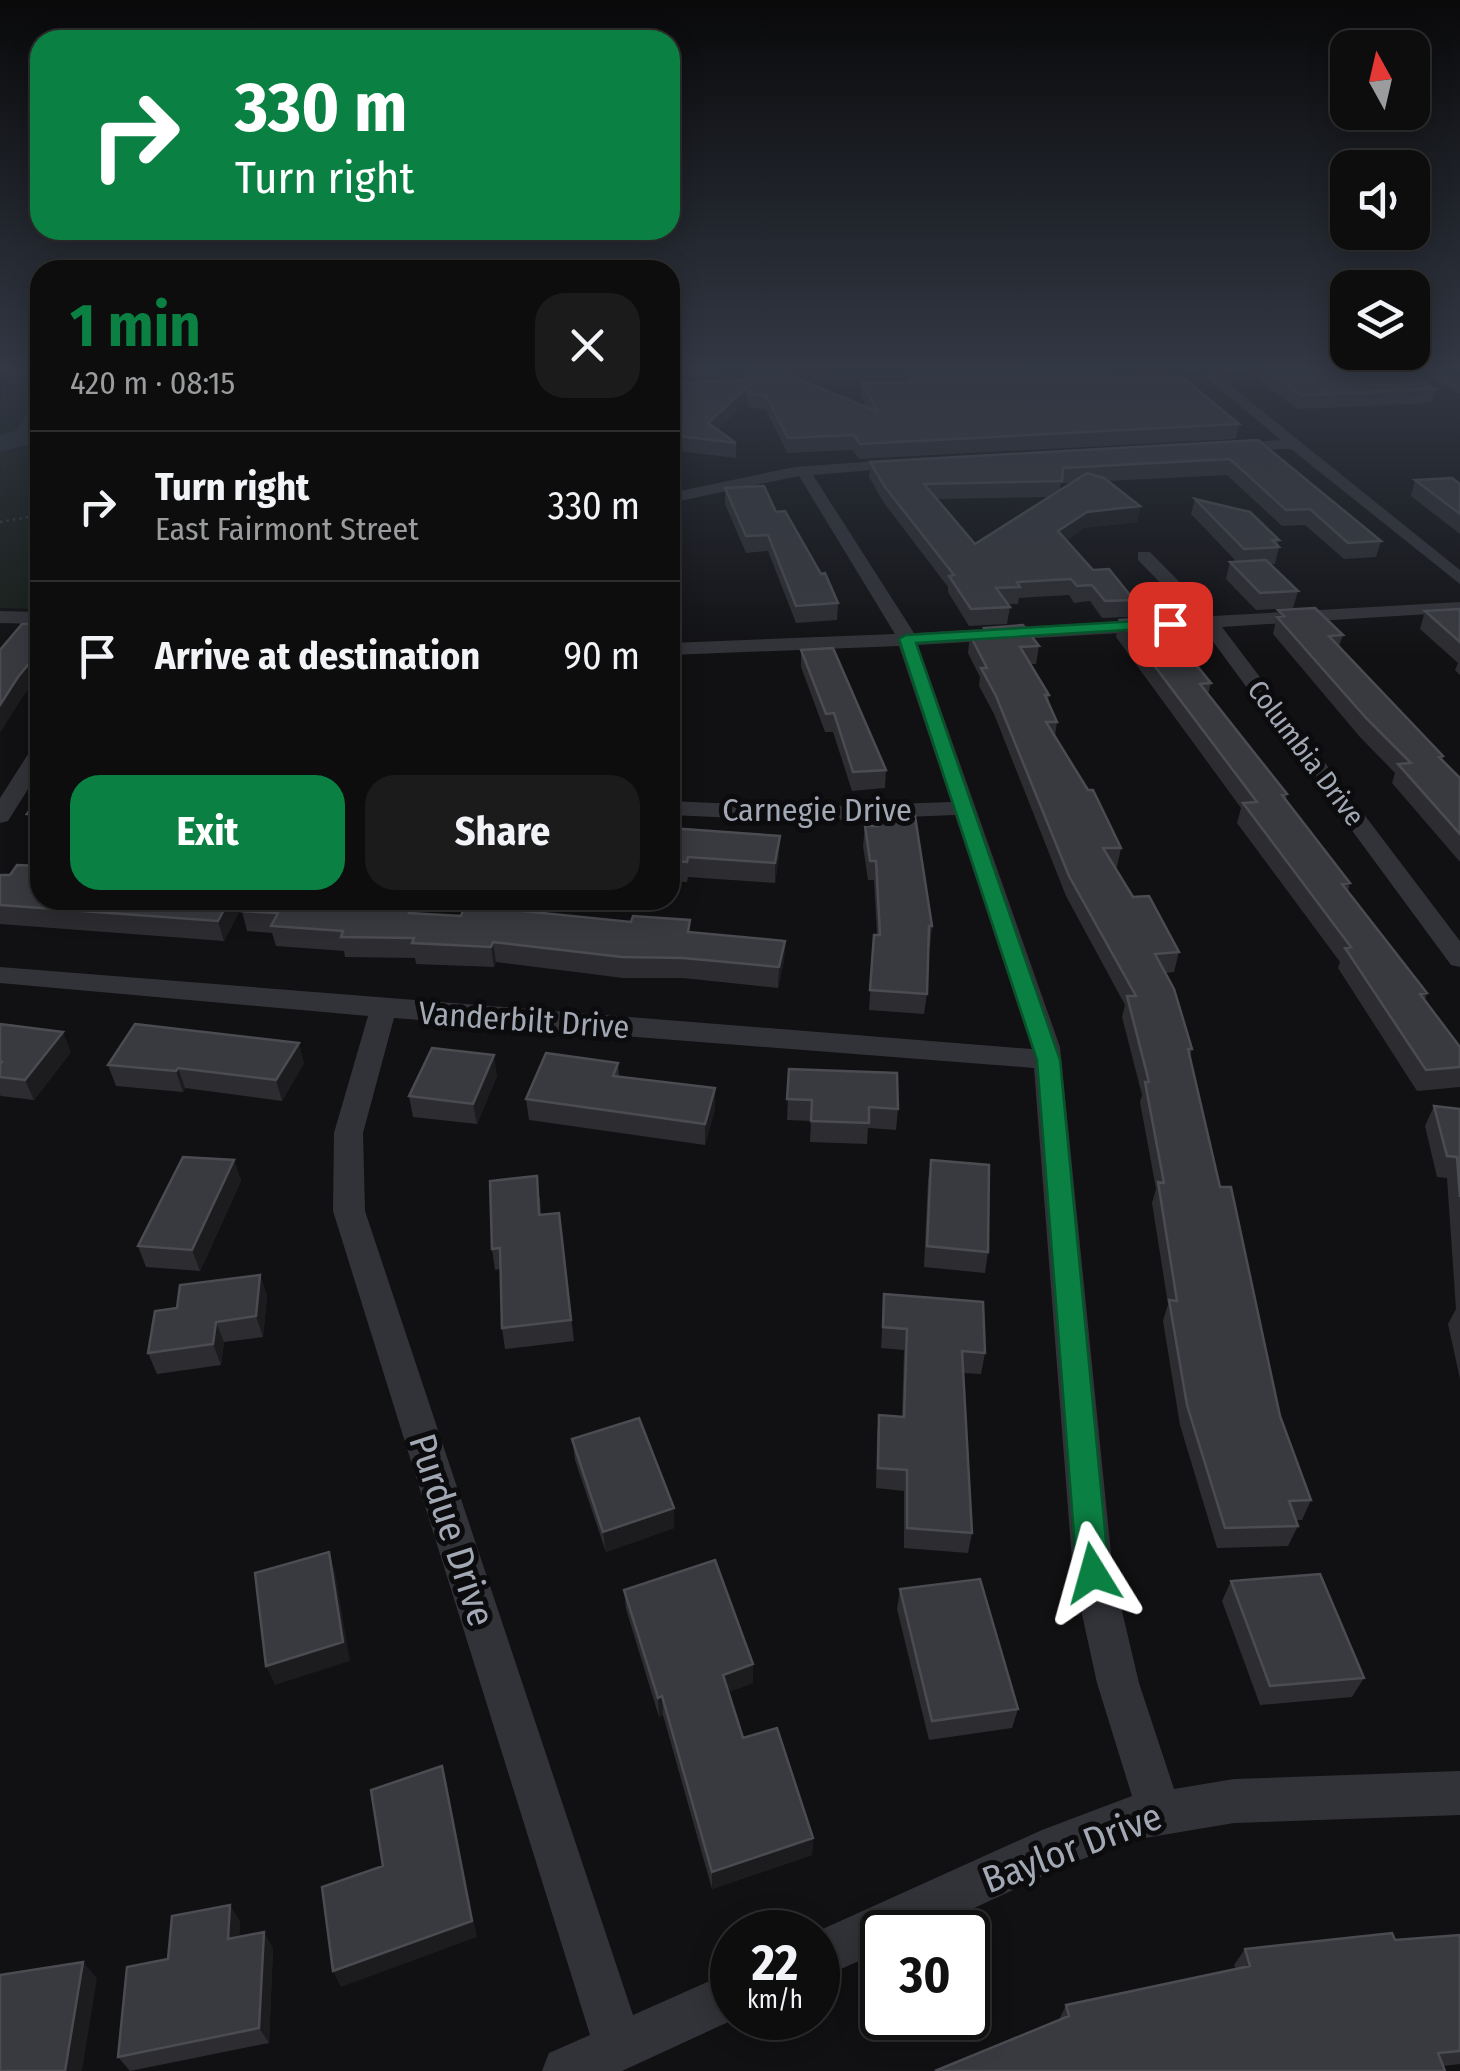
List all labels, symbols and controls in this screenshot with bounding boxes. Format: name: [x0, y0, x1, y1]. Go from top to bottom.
north arrow: [1330, 30, 1430, 130]
map controls: [1330, 30, 1430, 370]
text: 330 m: [235, 66, 407, 150]
icon: right: [70, 70, 200, 200]
button: sound: [1330, 150, 1430, 250]
text: Turn right: [235, 151, 414, 205]
button: layers: [1330, 270, 1430, 370]
text: 1 min: [70, 290, 201, 362]
button: close: [535, 293, 640, 398]
text: 420 m · 08:15: [70, 364, 235, 402]
text: Turn right: [155, 464, 309, 510]
icon: right: [70, 479, 125, 534]
text: 330 m: [548, 483, 640, 529]
text: East Fairmont Street: [155, 510, 419, 548]
pin: [1128, 582, 1213, 667]
icon: arrive: [1143, 597, 1198, 652]
icon: arrive: [70, 629, 125, 684]
text: Arrive at destination: [155, 633, 480, 679]
text: 90 m: [564, 633, 640, 679]
street label: Columbia Drive: [1241, 674, 1371, 832]
button: Exit: [70, 775, 345, 890]
button: Share: [365, 775, 640, 890]
street label: Carnegie Drive: [722, 791, 912, 829]
street label: Vanderbilt Drive: [417, 994, 631, 1046]
street label: Purdue Drive: [399, 1428, 505, 1632]
position arrow: [1041, 1521, 1145, 1625]
street label: Baylor Drive: [976, 1793, 1168, 1903]
speed limit sign: 30: [860, 1910, 990, 2040]
text: 22: [752, 1933, 798, 1993]
text: km/h: [747, 1985, 803, 2015]

